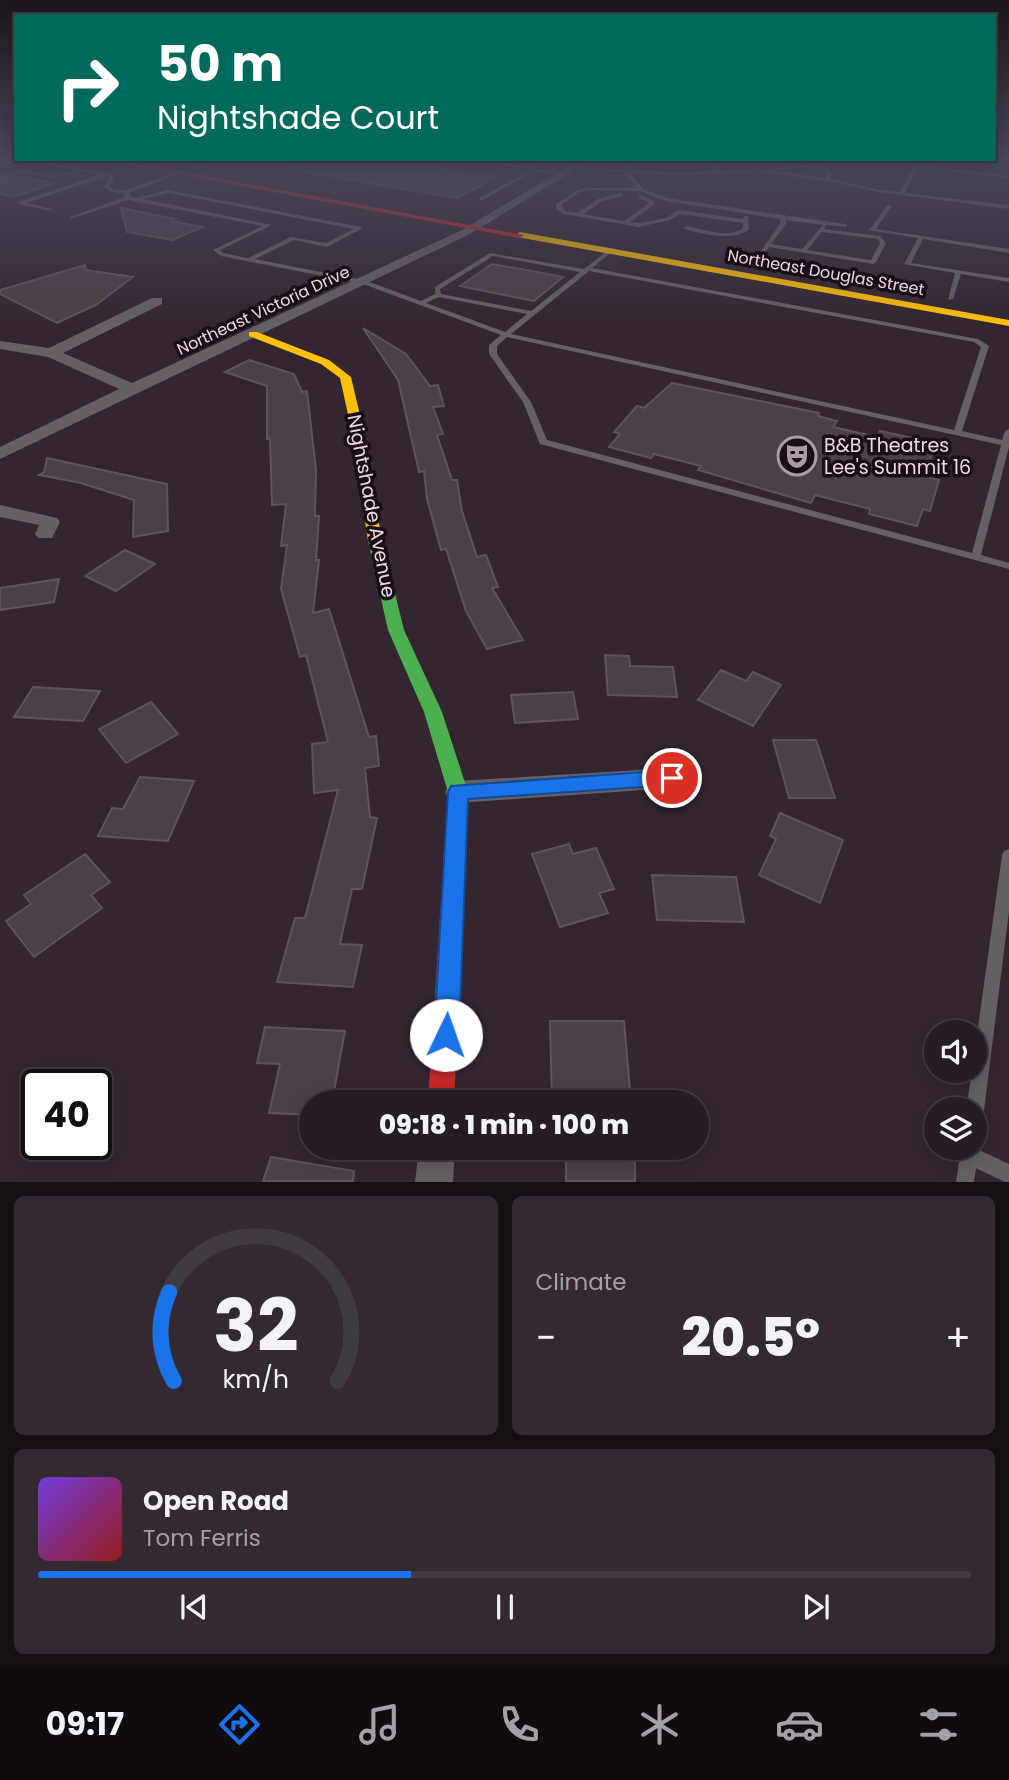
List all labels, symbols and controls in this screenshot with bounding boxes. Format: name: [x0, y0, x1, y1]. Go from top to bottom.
text: 50 m: [157, 30, 283, 98]
icon: right: [42, 42, 133, 133]
text: Nightshade Court: [157, 95, 439, 140]
street label: Northeast Douglas Street: [726, 244, 926, 301]
street label: Northeast Victoria Drive: [173, 260, 353, 361]
street label: Nightshade Avenue: [341, 412, 402, 600]
place label: B&B Theatres Lee's Summit 16: [824, 432, 971, 481]
theatre icon: B&B Theatres Lee's Summit 16: [776, 435, 818, 477]
pin: [642, 748, 702, 808]
icon: arrive: [653, 759, 691, 797]
position arrow: [409, 998, 483, 1072]
map controls: [924, 1020, 987, 1160]
button: sound: [924, 1020, 987, 1083]
speed limit sign: 40: [21, 1069, 112, 1160]
button: layers: [924, 1097, 987, 1160]
text: 09:18 · 1 min · 100 m: [379, 1107, 629, 1143]
text: Climate: [536, 1266, 626, 1298]
text: 32: [213, 1276, 299, 1377]
text: 20.5°: [682, 1301, 820, 1374]
text: −: [536, 1311, 556, 1364]
text: +: [945, 1311, 971, 1364]
text: km/h: [222, 1362, 289, 1397]
text: Open Road: [143, 1483, 289, 1519]
text: Tom Ferris: [143, 1522, 261, 1554]
icon: previous: [175, 1588, 213, 1626]
icon: pause: [486, 1588, 524, 1626]
icon: next: [797, 1588, 835, 1626]
icon: directions: [215, 1700, 264, 1749]
icon: music: [355, 1700, 404, 1749]
icon: phone: [495, 1700, 544, 1749]
icon: climate: [635, 1700, 684, 1749]
icon: car: [775, 1700, 824, 1749]
icon: filters: [914, 1700, 963, 1749]
text: 09:17: [45, 1701, 124, 1746]

